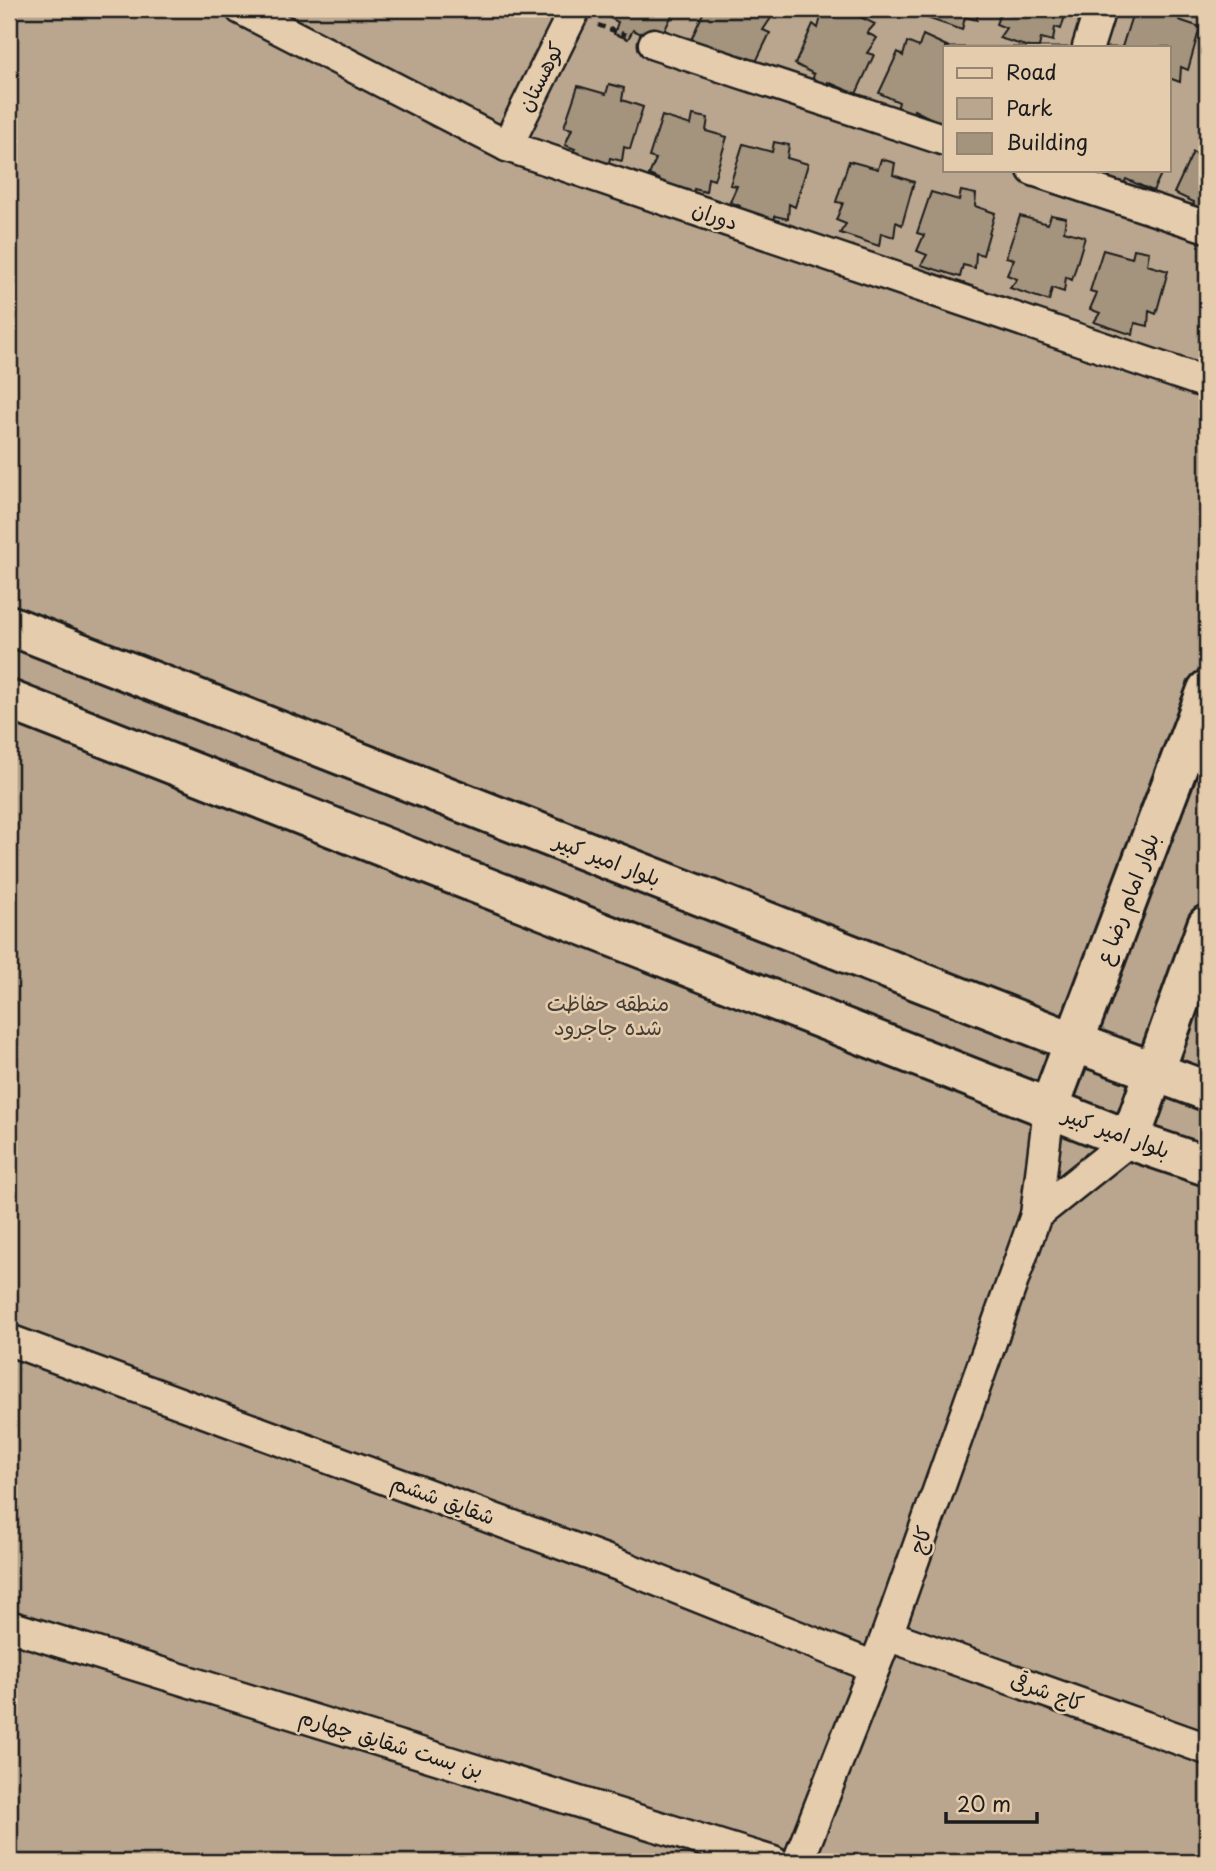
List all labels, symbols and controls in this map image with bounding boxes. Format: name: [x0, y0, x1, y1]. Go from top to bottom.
street label: کوهستان: [508, 35, 571, 117]
legend: [943, 46, 1170, 172]
text: Road: [1006, 55, 1057, 87]
text: Park: [1006, 91, 1053, 123]
text: Building: [1006, 125, 1088, 157]
street label: دوران: [688, 191, 743, 237]
street label: بلوار امیر کبیر: [548, 822, 666, 893]
street label: بلوار امام رضا ع: [1086, 828, 1168, 969]
park label: منطقه حفاظت شده جاجرود: [547, 986, 669, 1042]
street label: بلوار امیر کبیر: [1057, 1096, 1175, 1165]
street label: شقایق ششم: [387, 1465, 500, 1534]
street label: کاج: [899, 1521, 939, 1558]
street label: کاج شرقی: [1007, 1662, 1089, 1718]
street label: بن بست شقایق چهارم: [295, 1699, 488, 1787]
scale bar: [946, 1780, 1038, 1824]
text: 20 m: [957, 1787, 1011, 1819]

